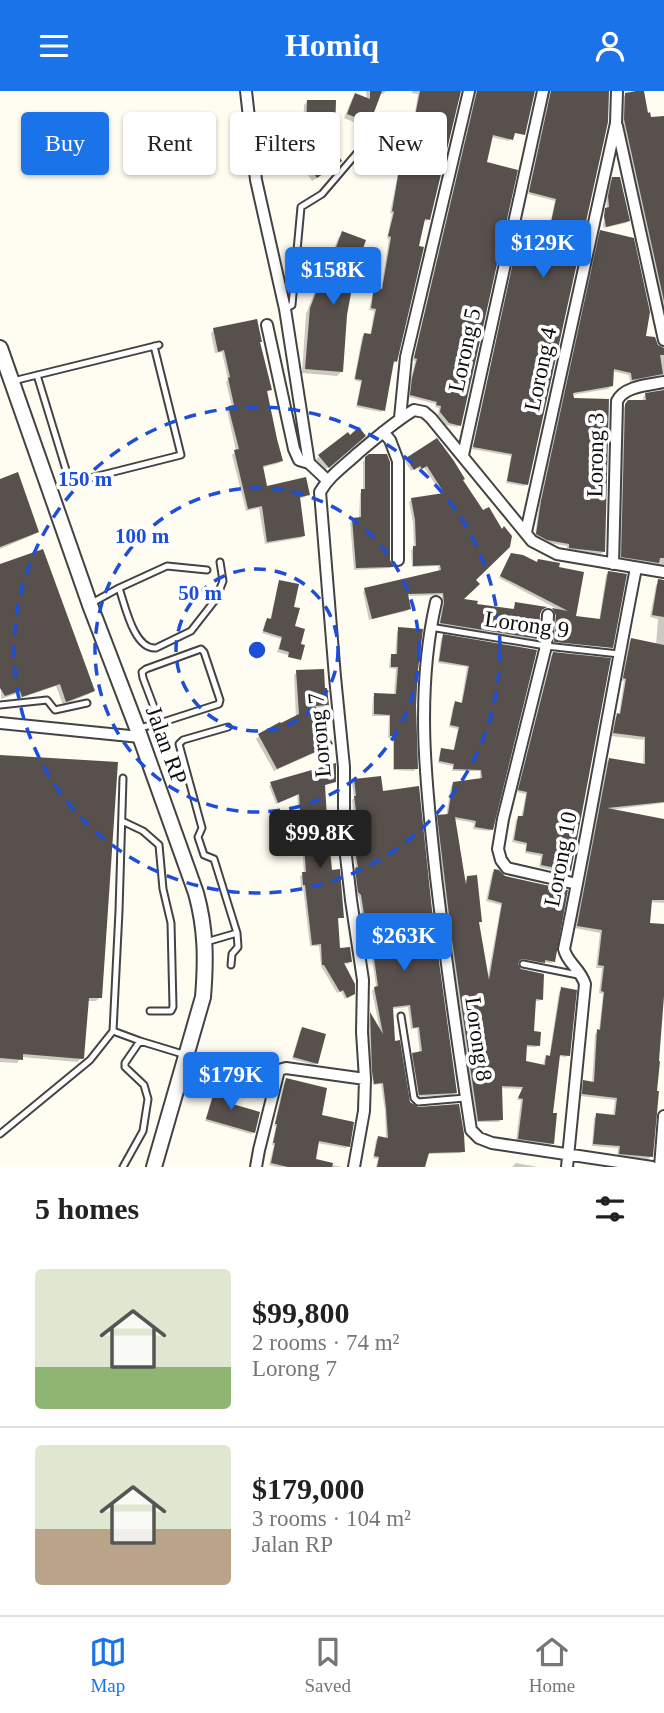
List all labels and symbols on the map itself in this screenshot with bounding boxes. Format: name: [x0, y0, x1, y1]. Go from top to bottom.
pin: $129K: [494, 221, 592, 280]
pin: $158K: [284, 247, 382, 307]
street label: Lorong 5: [443, 306, 486, 394]
street label: Lorong 4: [519, 324, 562, 413]
street label: Lorong 3: [582, 412, 609, 498]
text: 150 m: [58, 467, 113, 491]
text: 100 m: [115, 524, 170, 548]
text: 50 m: [178, 581, 222, 605]
street label: Lorong 9: [483, 606, 571, 643]
centre of rings: [245, 638, 269, 662]
street label: Lorong 7: [303, 692, 336, 778]
street label: Jalan RP: [141, 703, 192, 788]
street label: Lorong 10: [539, 809, 582, 909]
pin: $99.8K: [263, 811, 377, 870]
pin: $263K: [355, 913, 453, 973]
street label: Lorong 8: [460, 995, 497, 1083]
pin: $179K: [182, 1053, 280, 1112]

